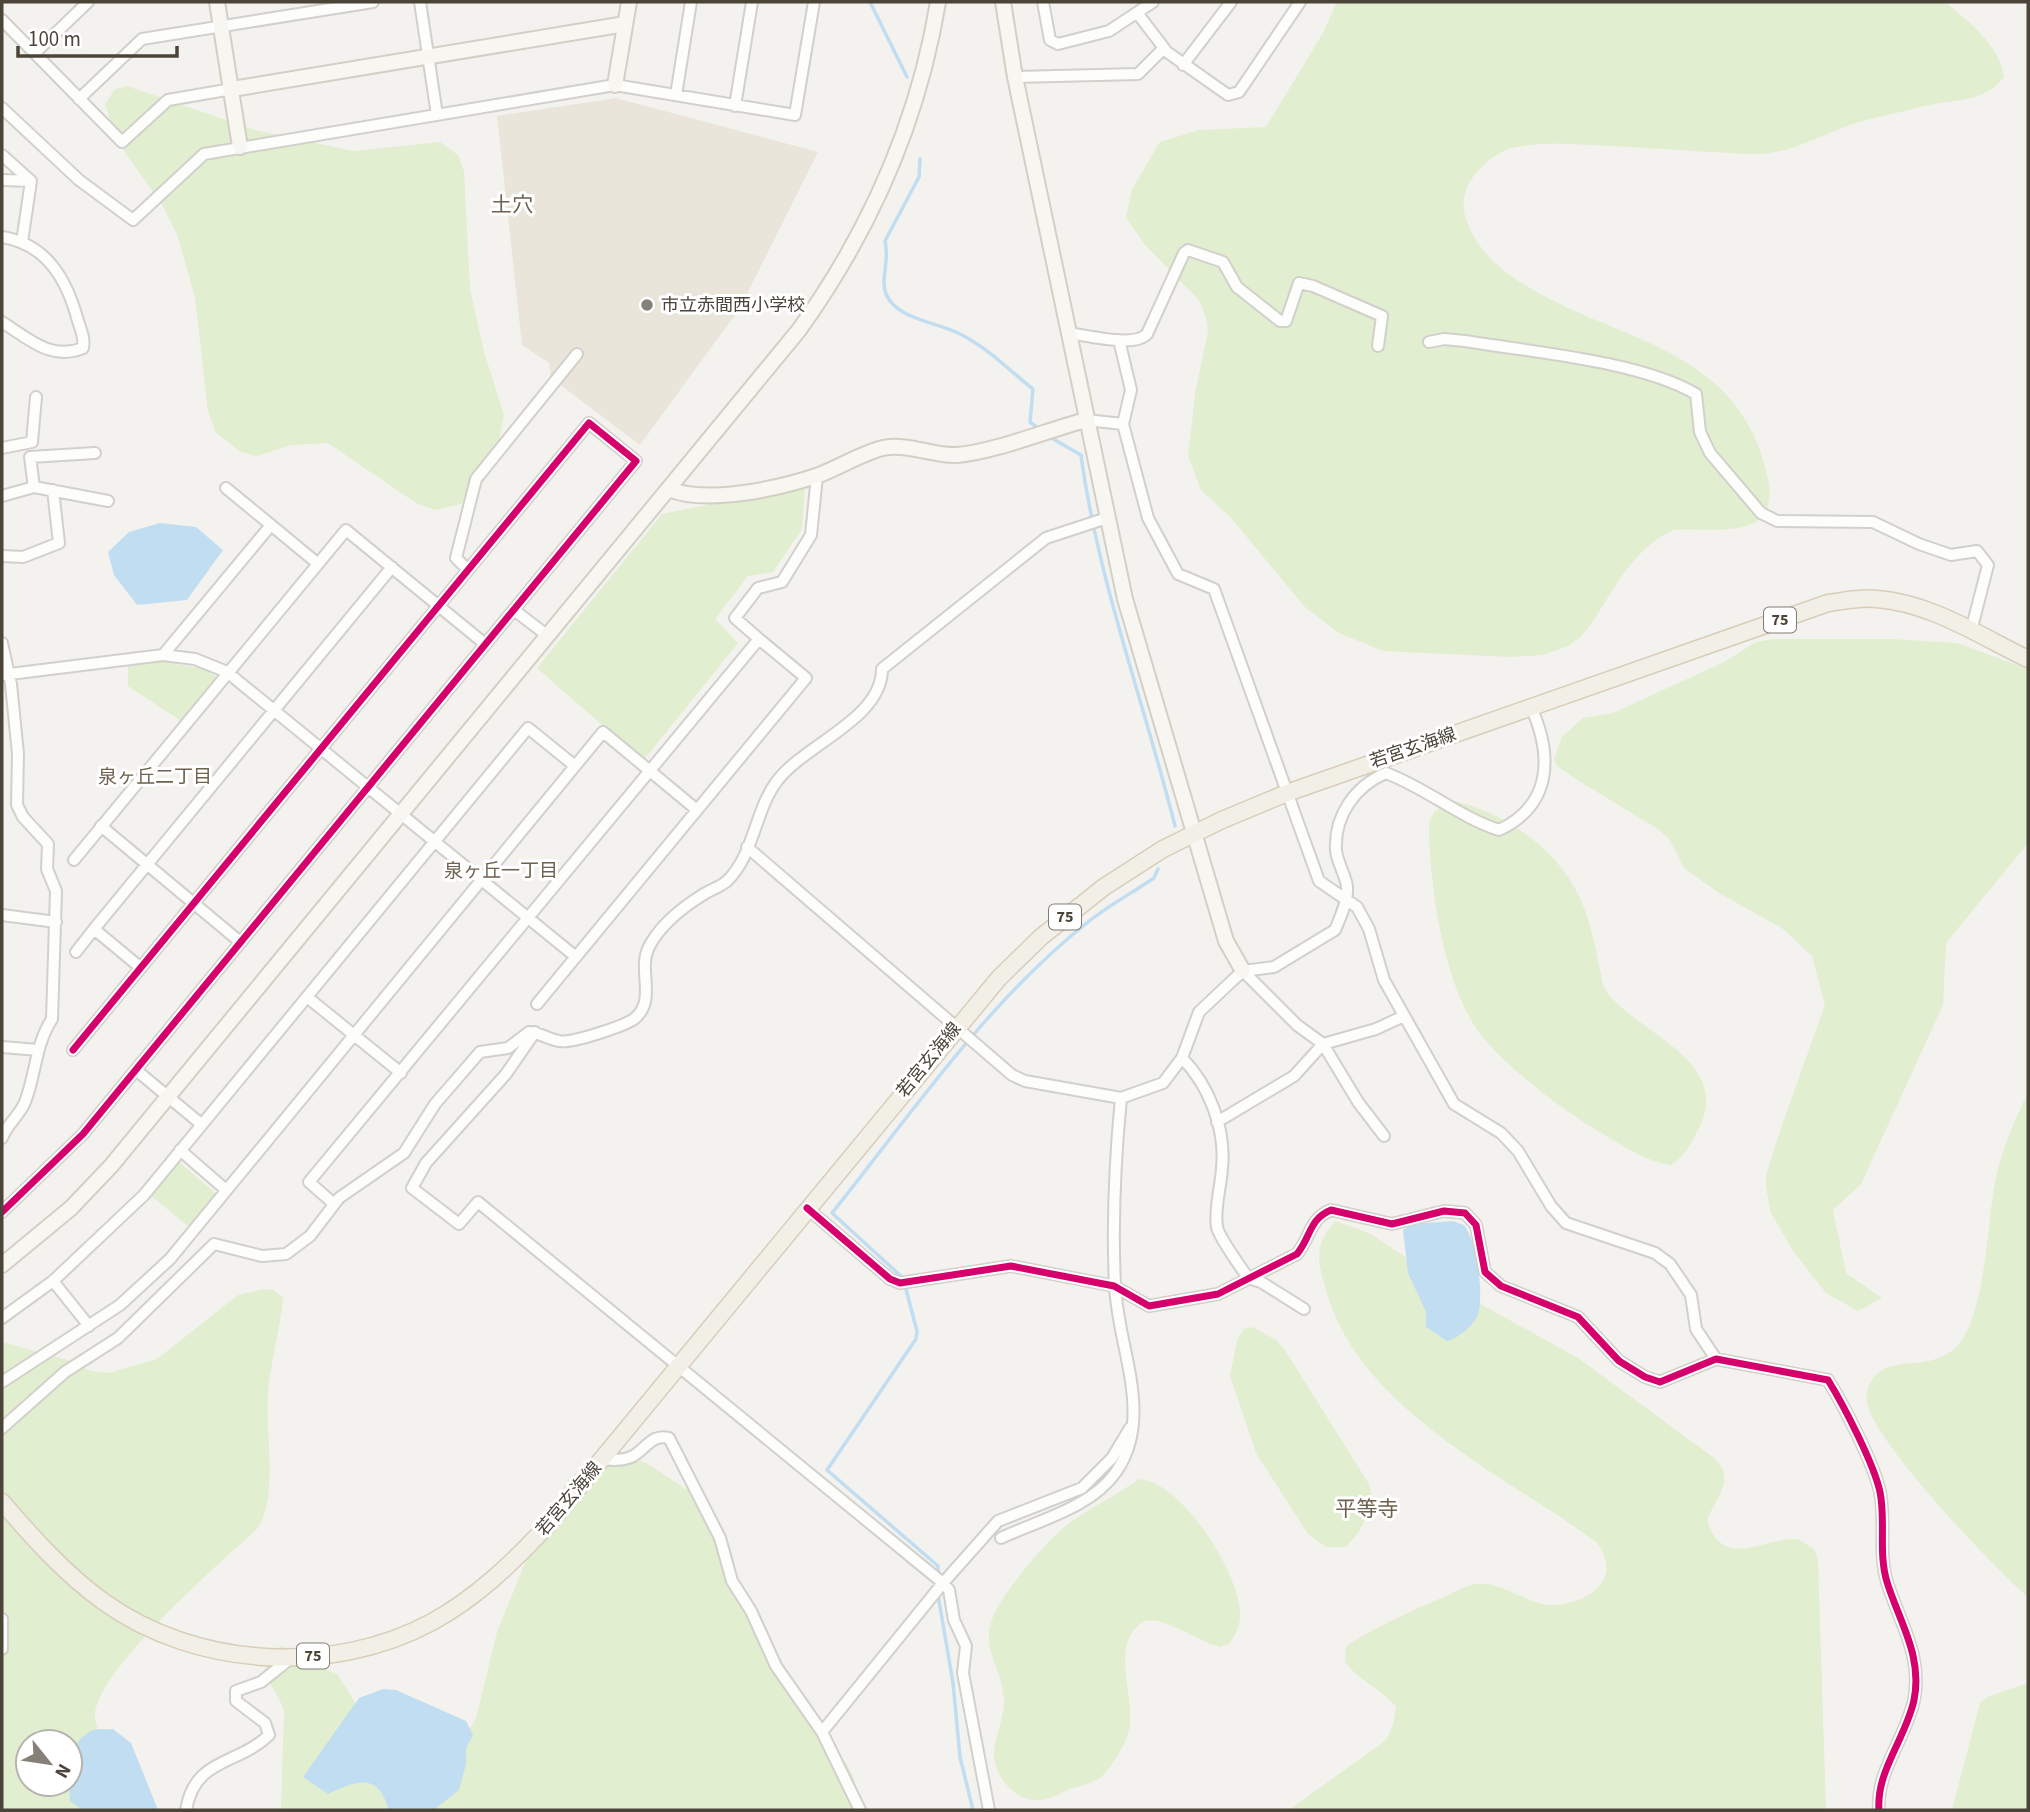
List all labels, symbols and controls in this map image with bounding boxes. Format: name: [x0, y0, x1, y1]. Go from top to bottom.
scale bar: [18, 14, 177, 58]
text: 100 m: [28, 24, 81, 54]
district label: 土穴: [491, 190, 533, 220]
place label: 市立赤間西小学校: [661, 293, 805, 318]
marker: 市立赤間西小学校: [639, 297, 655, 313]
road number: 75: [1764, 608, 1796, 632]
street label: 若宮玄海線: [1366, 722, 1460, 774]
district label: 泉ヶ丘二丁目: [98, 764, 212, 791]
district label: 泉ヶ丘一丁目: [444, 858, 558, 885]
road number: 75: [1049, 904, 1081, 930]
street label: 若宮玄海線: [891, 1017, 967, 1103]
street label: 若宮玄海線: [530, 1456, 608, 1542]
district label: 平等寺: [1336, 1494, 1399, 1524]
road number: 75: [297, 1644, 329, 1668]
north arrow: [14, 1728, 84, 1798]
text: N: [48, 1759, 77, 1783]

